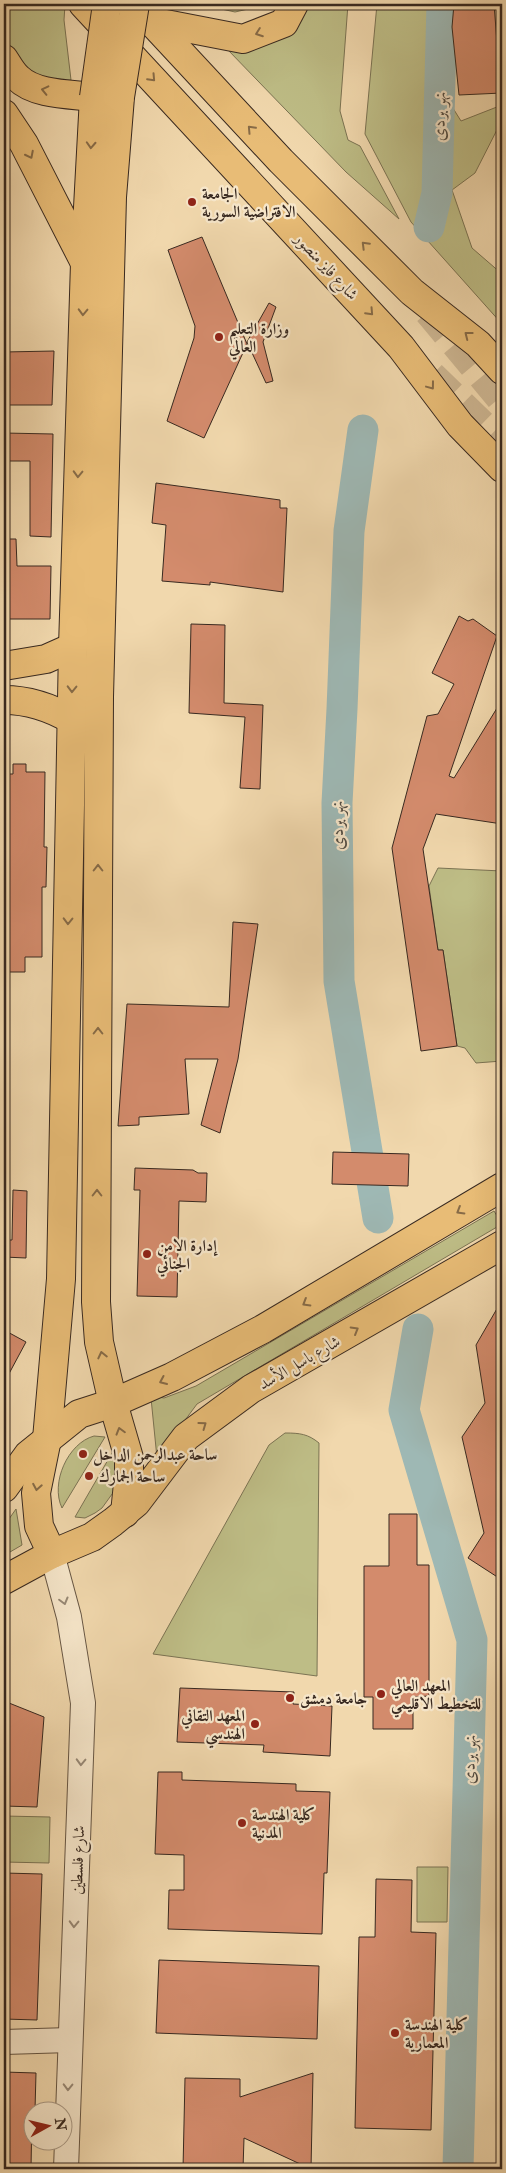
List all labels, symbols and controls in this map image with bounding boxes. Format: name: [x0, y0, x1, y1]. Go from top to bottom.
one-way arrow: [255, 27, 264, 37]
one-way arrow: [146, 72, 155, 81]
one-way arrow: [41, 85, 50, 96]
water label: نهر بردى: [427, 91, 452, 141]
one-way arrow: [248, 125, 257, 134]
one-way arrow: [86, 142, 96, 150]
one-way arrow: [23, 150, 34, 159]
place label: الجامعة الافتراضية السورية: [202, 184, 296, 222]
marker: الجامعة الافتراضية السورية: [186, 196, 198, 208]
street label: شارع فايز منصور: [287, 228, 362, 306]
one-way arrow: [362, 242, 371, 251]
one-way arrow: [364, 307, 373, 316]
one-way arrow: [78, 308, 88, 316]
place label: وزارة التعليم العالي: [228, 319, 289, 360]
marker: وزارة التعليم العالي: [213, 331, 225, 343]
one-way arrow: [465, 333, 474, 341]
one-way arrow: [425, 380, 434, 390]
one-way arrow: [73, 470, 84, 478]
one-way arrow: [67, 686, 77, 693]
water label: نهر بردى: [326, 800, 349, 850]
one-way arrow: [93, 864, 103, 872]
one-way arrow: [63, 918, 73, 926]
one-way arrow: [93, 1026, 103, 1034]
one-way arrow: [92, 1189, 102, 1196]
one-way arrow: [457, 1205, 466, 1215]
place label: إدارة الامن الجنائي: [156, 1236, 218, 1277]
marker: إدارة الامن الجنائي: [141, 1248, 153, 1260]
one-way arrow: [302, 1297, 311, 1307]
one-way arrow: [350, 1326, 359, 1336]
street label: شارع باسل الأسد: [254, 1330, 345, 1397]
one-way arrow: [97, 1351, 108, 1360]
one-way arrow: [159, 1374, 168, 1385]
one-way arrow: [197, 1422, 206, 1430]
one-way arrow: [116, 1427, 126, 1435]
place label: ساحة عبدالرحمن الداخل: [93, 1445, 217, 1466]
marker: ساحة عبدالرحمن الداخل: [77, 1448, 89, 1460]
place label: ساحة الجمارك: [99, 1467, 165, 1487]
marker: ساحة الجمارك: [83, 1470, 95, 1482]
one-way arrow: [33, 1483, 43, 1491]
one-way arrow: [59, 1597, 69, 1605]
place label: المعهد العالي للتخطيط الاقليمي: [390, 1676, 481, 1718]
marker: المعهد العالي للتخطيط الاقليمي: [375, 1688, 387, 1700]
place label: جامعة دمشق: [300, 1689, 367, 1709]
marker: جامعة دمشق: [284, 1692, 296, 1704]
place label: المعهد التقاني الهندسي: [180, 1706, 245, 1749]
marker: المعهد التقاني الهندسي: [249, 1718, 261, 1730]
water label: نهر بردى: [457, 1734, 482, 1784]
one-way arrow: [76, 1758, 86, 1766]
place label: كلية الهندسة المدنية: [252, 1805, 315, 1843]
marker: كلية الهندسة المدنية: [236, 1817, 248, 1829]
street label: شارع فلسطين: [67, 1825, 92, 1895]
one-way arrow: [69, 1921, 80, 1929]
place label: كلية الهندسة المعمارية: [405, 2015, 468, 2053]
marker: كلية الهندسة المعمارية: [389, 2027, 401, 2039]
one-way arrow: [63, 2083, 74, 2091]
north arrow: [22, 2100, 72, 2150]
text: N: [51, 2116, 70, 2132]

